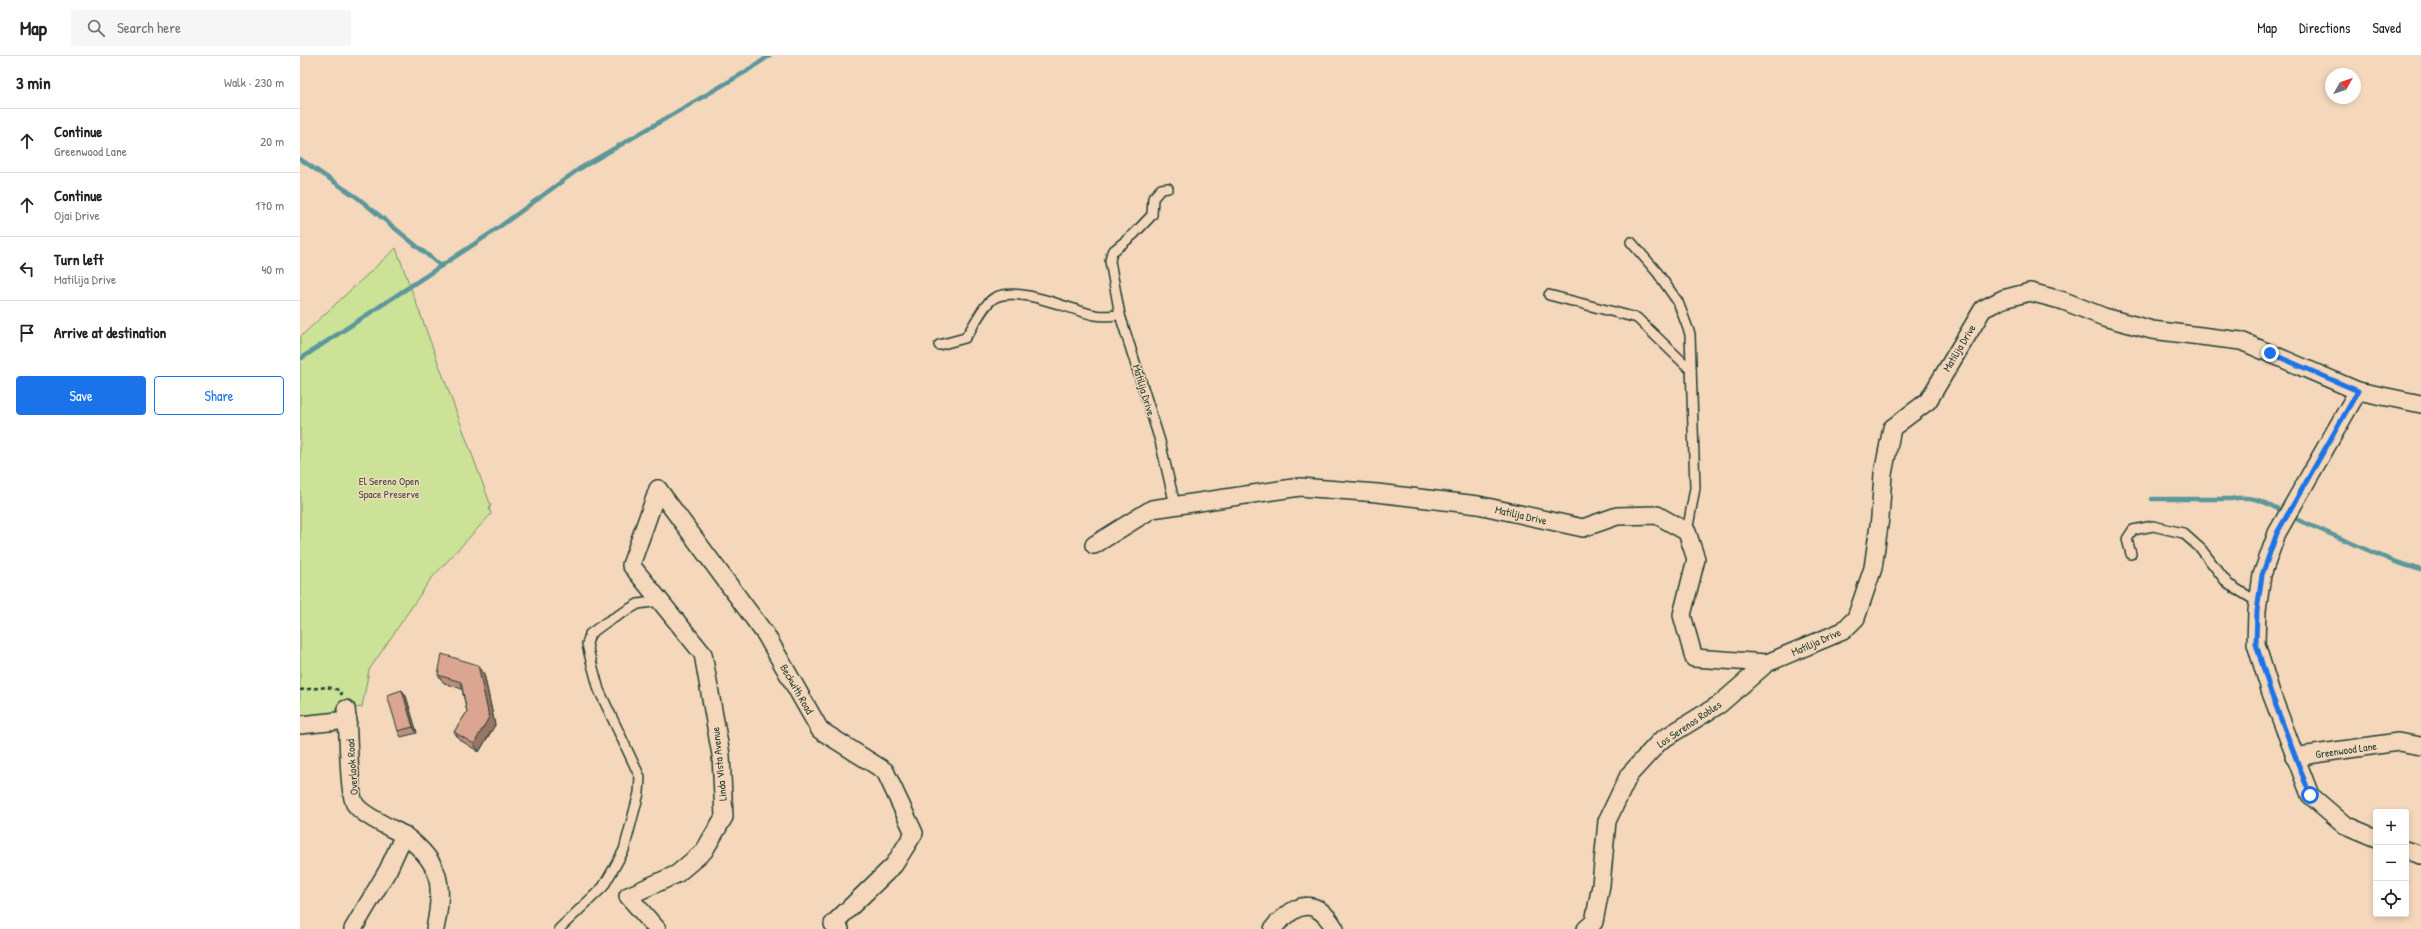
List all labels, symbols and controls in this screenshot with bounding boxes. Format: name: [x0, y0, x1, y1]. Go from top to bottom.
search box: [71, 10, 351, 46]
text: Map: [20, 15, 47, 41]
icon: search: [85, 17, 107, 39]
text: Search here: [117, 17, 181, 38]
text: Map: [2257, 18, 2277, 37]
text: Directions: [2299, 18, 2350, 37]
text: Saved: [2372, 18, 2401, 37]
north arrow: [2325, 68, 2361, 104]
text: 3 min: [16, 71, 51, 94]
text: Walk · 230 m: [224, 73, 284, 91]
text: Continue: [54, 121, 102, 142]
icon: ahead: [16, 130, 38, 152]
text: 20 m: [260, 132, 284, 150]
text: Greenwood Lane: [54, 142, 127, 160]
text: Continue: [54, 185, 102, 206]
icon: ahead: [16, 194, 38, 216]
text: 170 m: [255, 196, 284, 214]
text: Ojai Drive: [54, 206, 100, 224]
text: Turn left: [54, 249, 104, 270]
icon: left: [16, 258, 38, 280]
text: 40 m: [261, 260, 284, 278]
text: Matilija Drive: [54, 270, 116, 288]
street label: Matilija Drive: [1939, 321, 1979, 374]
icon: arrive: [16, 322, 38, 344]
text: Arrive at destination: [54, 322, 166, 343]
route end: [2261, 344, 2279, 362]
street label: Matilija Drive: [1130, 363, 1159, 418]
button: Save: [16, 376, 146, 415]
button: Share: [154, 376, 284, 415]
park label: El Sereno Open Space Preserve: [359, 474, 420, 501]
street label: Matilija Drive: [1494, 502, 1549, 528]
street label: Matilija Drive: [1789, 625, 1843, 659]
street label: Beckwith Road: [777, 662, 817, 717]
street label: Los Serenos Robles: [1654, 697, 1724, 751]
street label: Linda Vista Avenue: [708, 726, 730, 802]
street label: Overlook Road: [343, 738, 361, 795]
street label: Greenwood Lane: [2314, 739, 2378, 761]
route start: [2301, 786, 2319, 804]
map controls: [2373, 809, 2409, 917]
button: +: [2373, 809, 2409, 845]
button: −: [2373, 845, 2409, 881]
button: locate: [2373, 881, 2409, 917]

